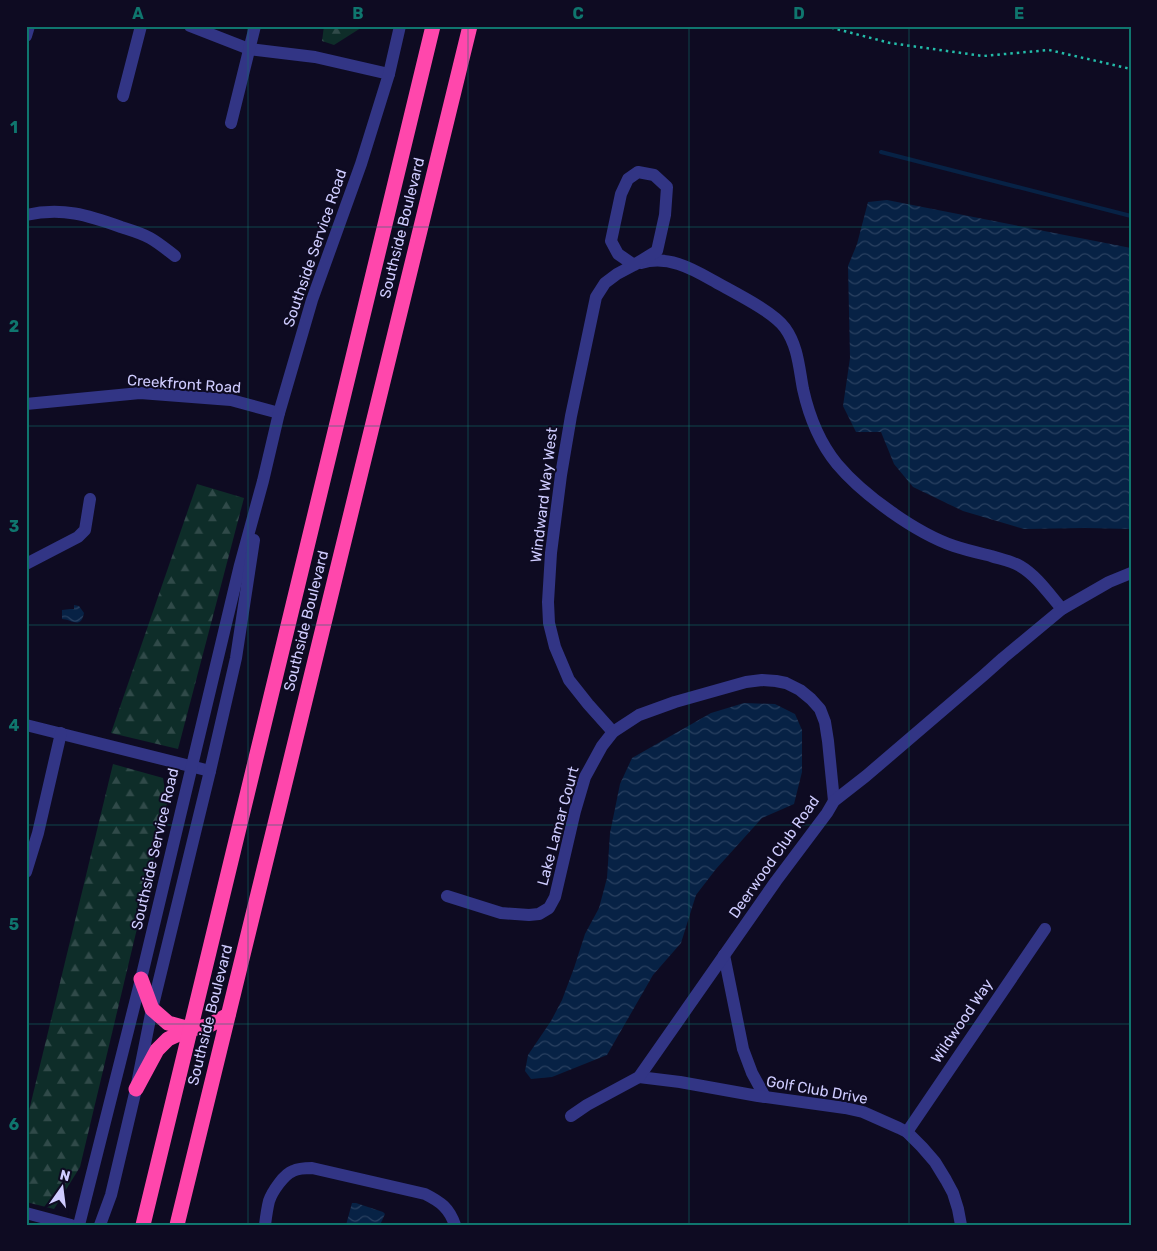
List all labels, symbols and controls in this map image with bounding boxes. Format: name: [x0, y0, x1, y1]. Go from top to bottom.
text: A: [132, 4, 144, 23]
text: B: [352, 4, 364, 23]
text: C: [572, 4, 584, 23]
text: D: [793, 4, 805, 23]
text: E: [1014, 4, 1024, 23]
text: 1: [10, 118, 18, 137]
street label: Southside Boulevard: [376, 156, 428, 300]
street label: Southside Service Road: [280, 167, 350, 329]
text: 2: [9, 317, 19, 336]
street label: Creekfront Road: [126, 371, 242, 397]
street label: Windward Way West: [527, 426, 561, 564]
text: 3: [9, 517, 19, 536]
street label: Southside Boulevard: [280, 549, 332, 693]
text: 4: [9, 716, 20, 735]
street label: Lake Lamar Court: [533, 764, 583, 888]
street label: Southside Service Road: [128, 766, 182, 932]
street label: Deerwood Club Road: [725, 792, 823, 922]
text: 5: [9, 915, 19, 934]
street label: Southside Boulevard: [184, 943, 236, 1087]
street label: Wildwood Way: [927, 975, 997, 1067]
street label: Golf Club Drive: [765, 1072, 869, 1108]
text: 6: [9, 1115, 19, 1134]
north arrow: [38, 1164, 88, 1214]
text: N: [58, 1166, 72, 1185]

